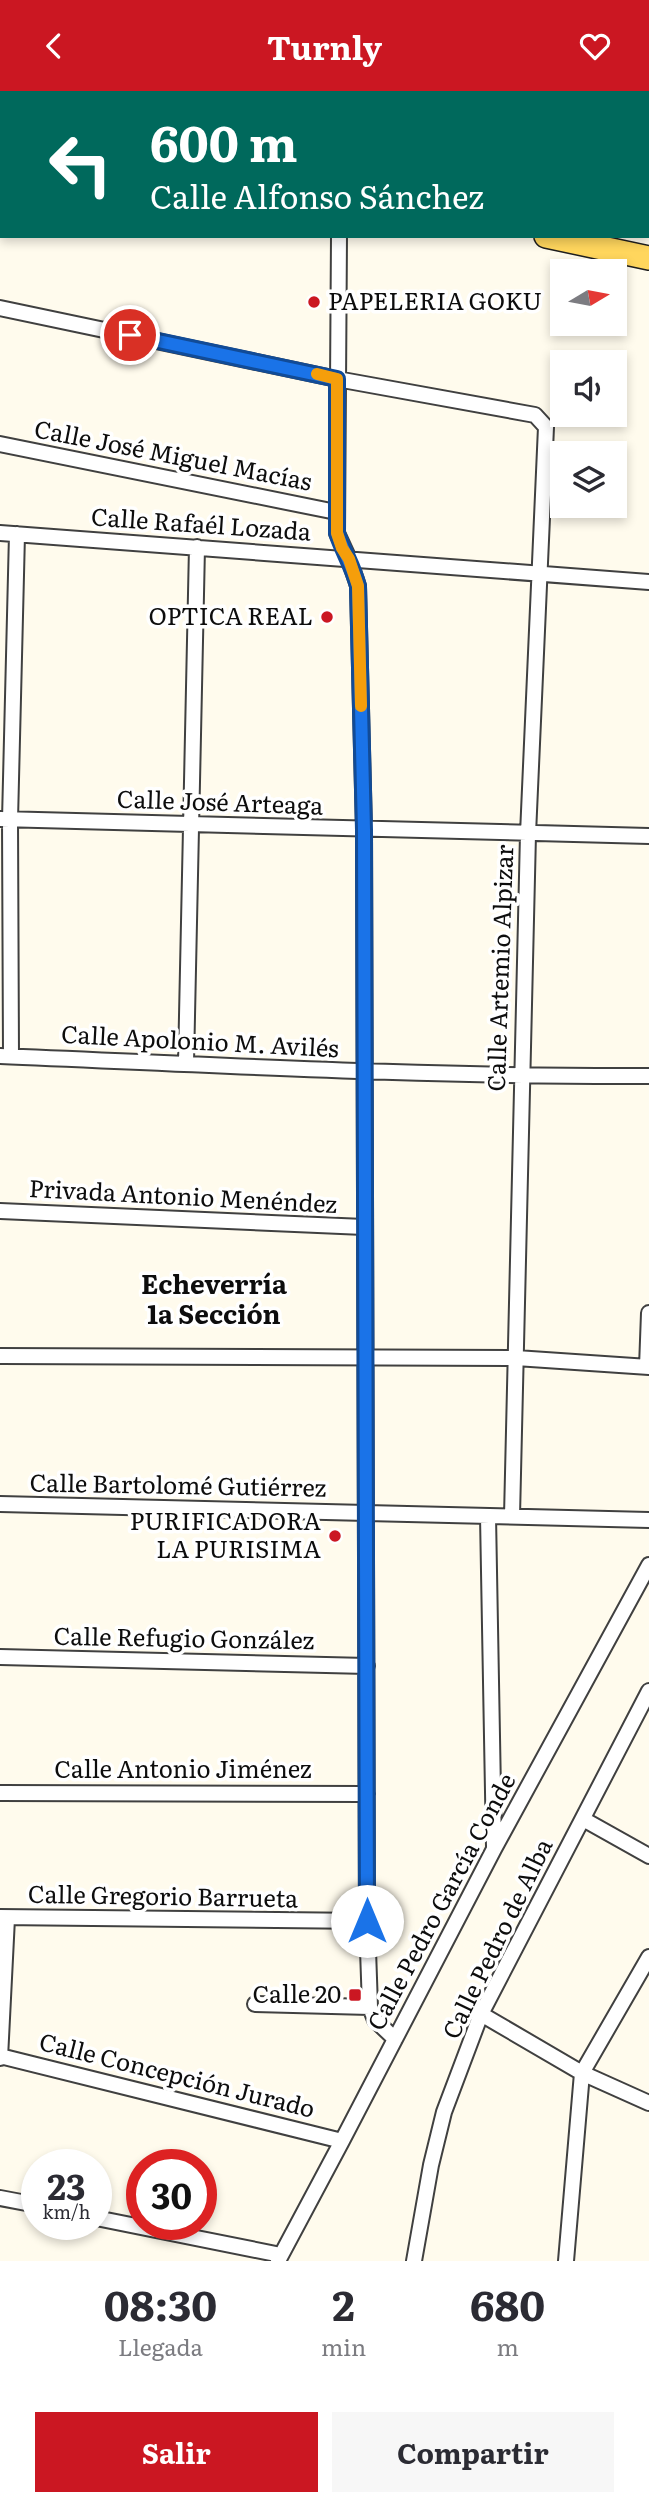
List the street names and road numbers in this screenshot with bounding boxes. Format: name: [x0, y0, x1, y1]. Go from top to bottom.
street label: Calle José Miguel Macías: [32, 409, 315, 498]
street label: Calle Rafaél Lozada: [90, 497, 313, 548]
street label: Calle José Arteaga: [116, 779, 324, 822]
street label: Calle Artemio Alpizar: [477, 843, 520, 1092]
street label: Calle Apolonio M. Avilés: [60, 1015, 340, 1064]
street label: Privada Antonio Menéndez: [28, 1169, 338, 1220]
street label: Calle Bartolomé Gutiérrez: [29, 1463, 327, 1504]
street label: Calle Refugio González: [53, 1617, 315, 1656]
street label: Calle Antonio Jiménez: [54, 1750, 312, 1785]
street label: Calle Pedro García Conde: [357, 1766, 523, 2036]
street label: Calle Pedro de Alba: [432, 1832, 559, 2044]
street label: Calle Gregorio Barrueta: [28, 1875, 298, 1914]
street label: Calle Concepción Jurado: [36, 2022, 319, 2125]

